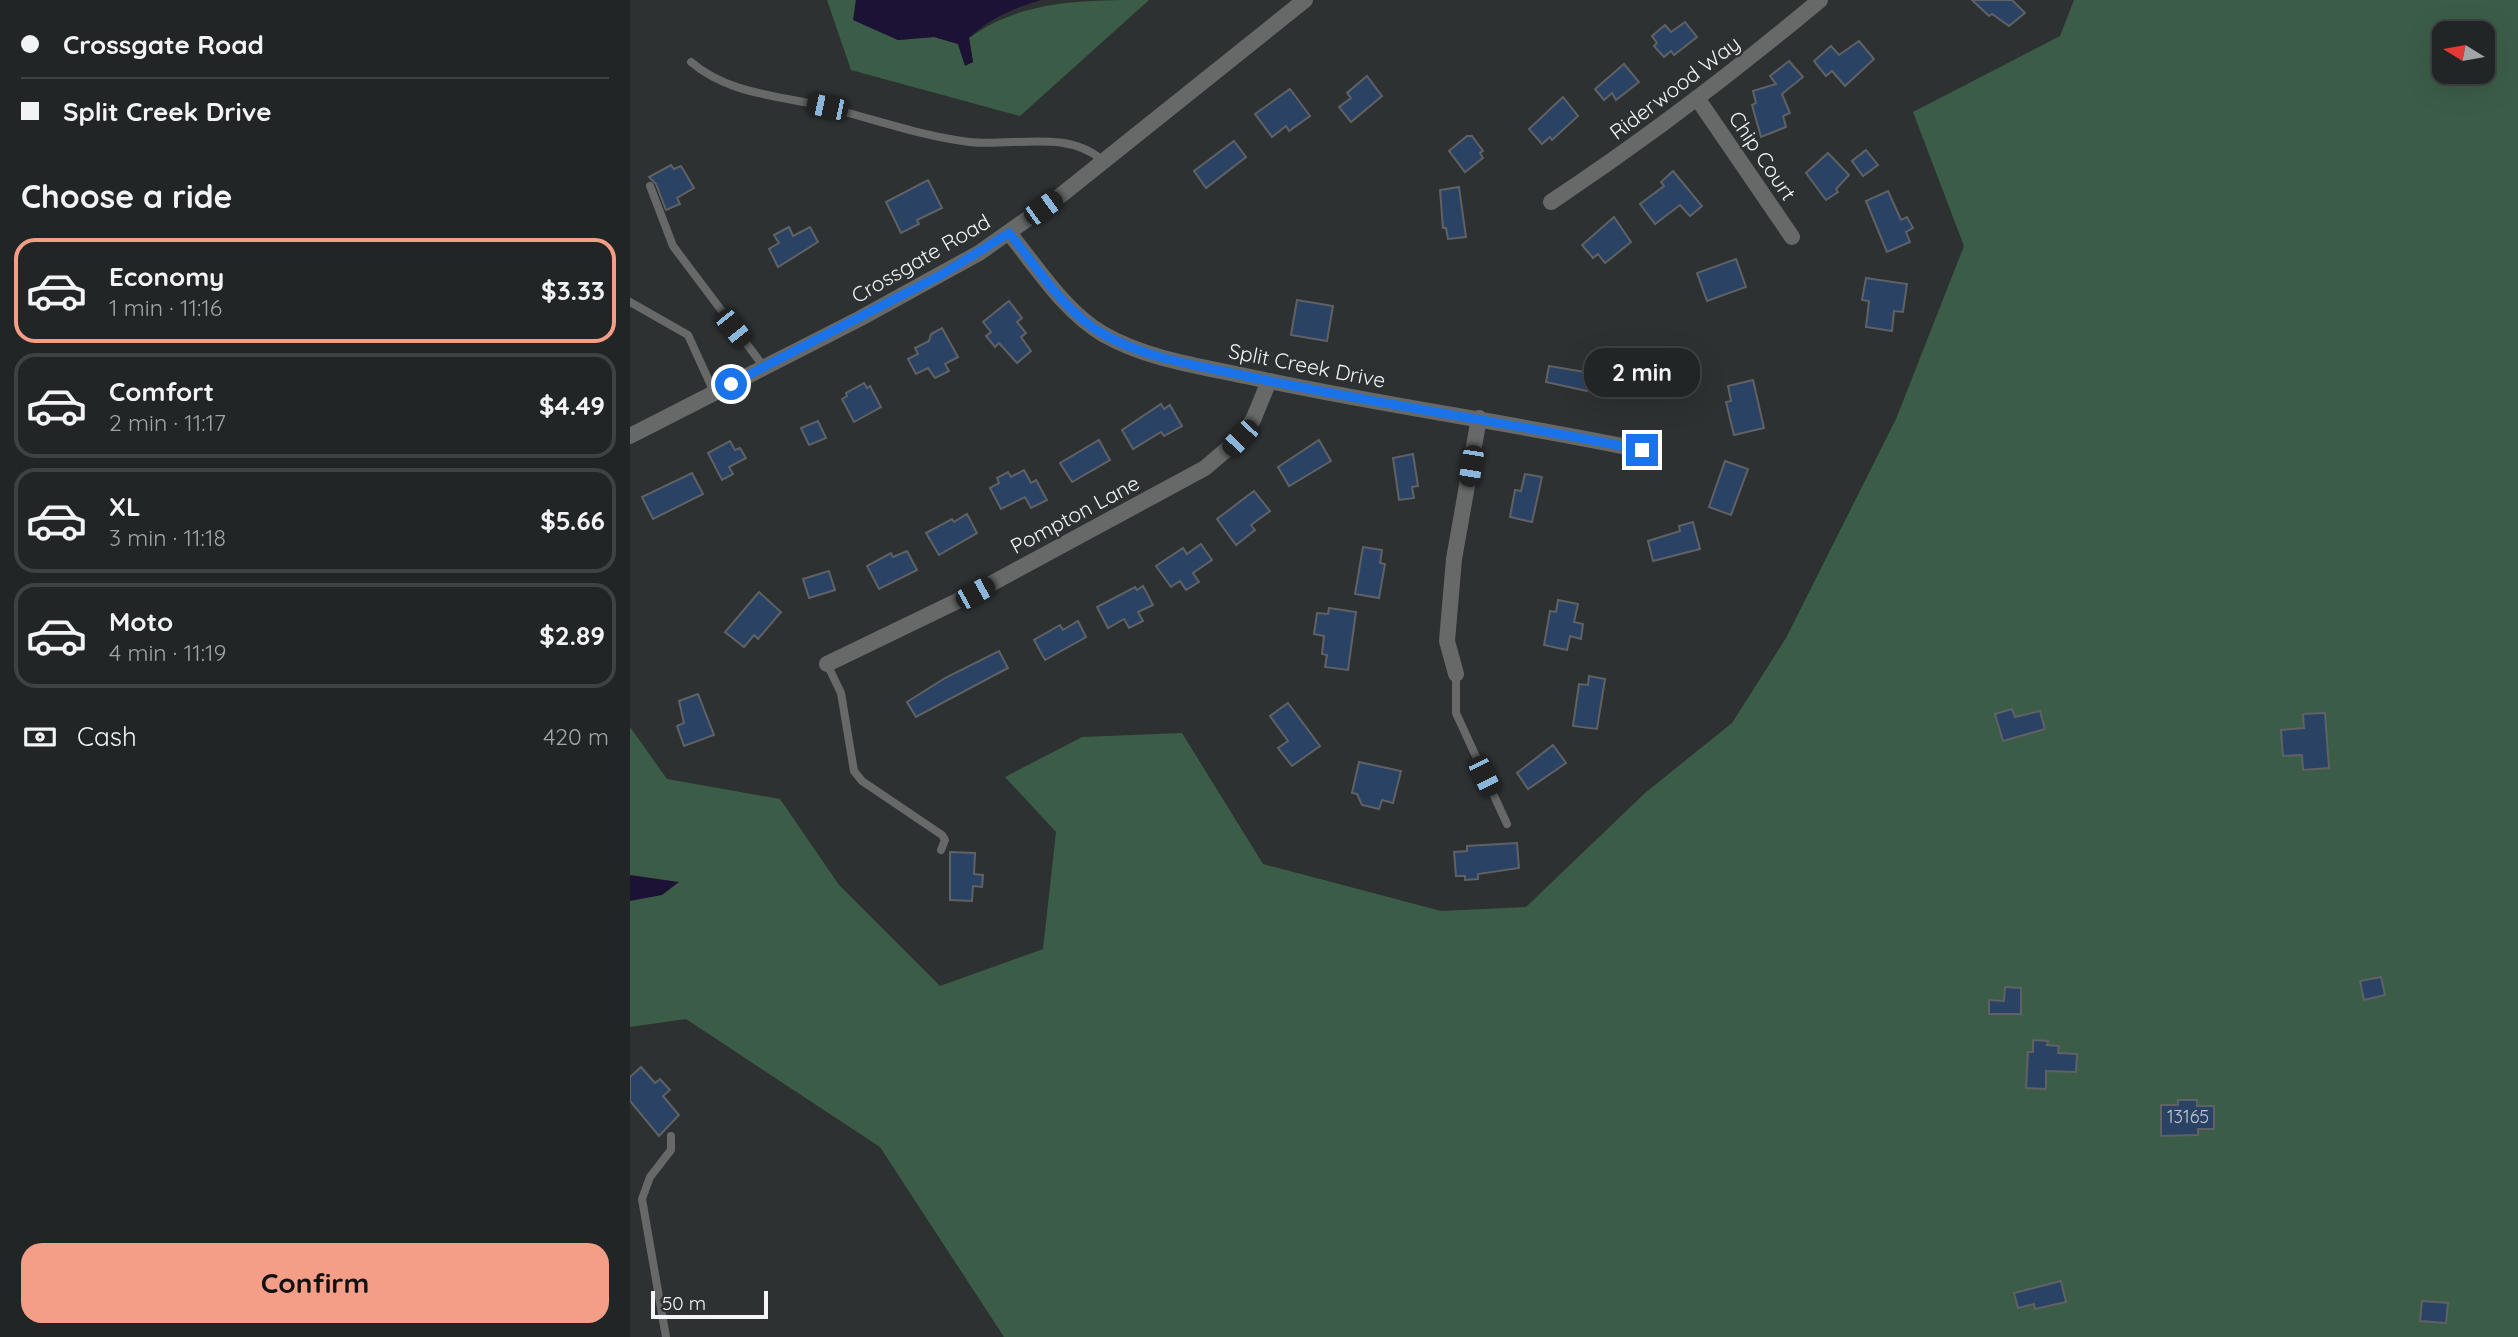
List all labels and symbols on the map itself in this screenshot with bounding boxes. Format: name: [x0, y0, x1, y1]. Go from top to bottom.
north arrow: [2432, 21, 2496, 84]
street label: Riderwood Way: [1604, 30, 1745, 145]
car: [805, 92, 850, 122]
street label: Chip Court: [1723, 106, 1802, 205]
car: [1020, 187, 1067, 229]
street label: Crossgate Road: [846, 208, 995, 308]
car: [712, 305, 755, 351]
street label: Split Creek Drive: [1227, 337, 1388, 393]
callout: 2 min: [1584, 349, 1700, 398]
route start: [715, 368, 747, 400]
car: [1218, 416, 1263, 460]
route end: [1626, 434, 1658, 466]
car: [1458, 444, 1485, 488]
street label: Pompton Lane: [1006, 469, 1143, 559]
car: [952, 574, 999, 612]
car: [1466, 753, 1503, 799]
house number: 13165: [2167, 1105, 2209, 1128]
scale bar: [651, 1288, 768, 1320]

